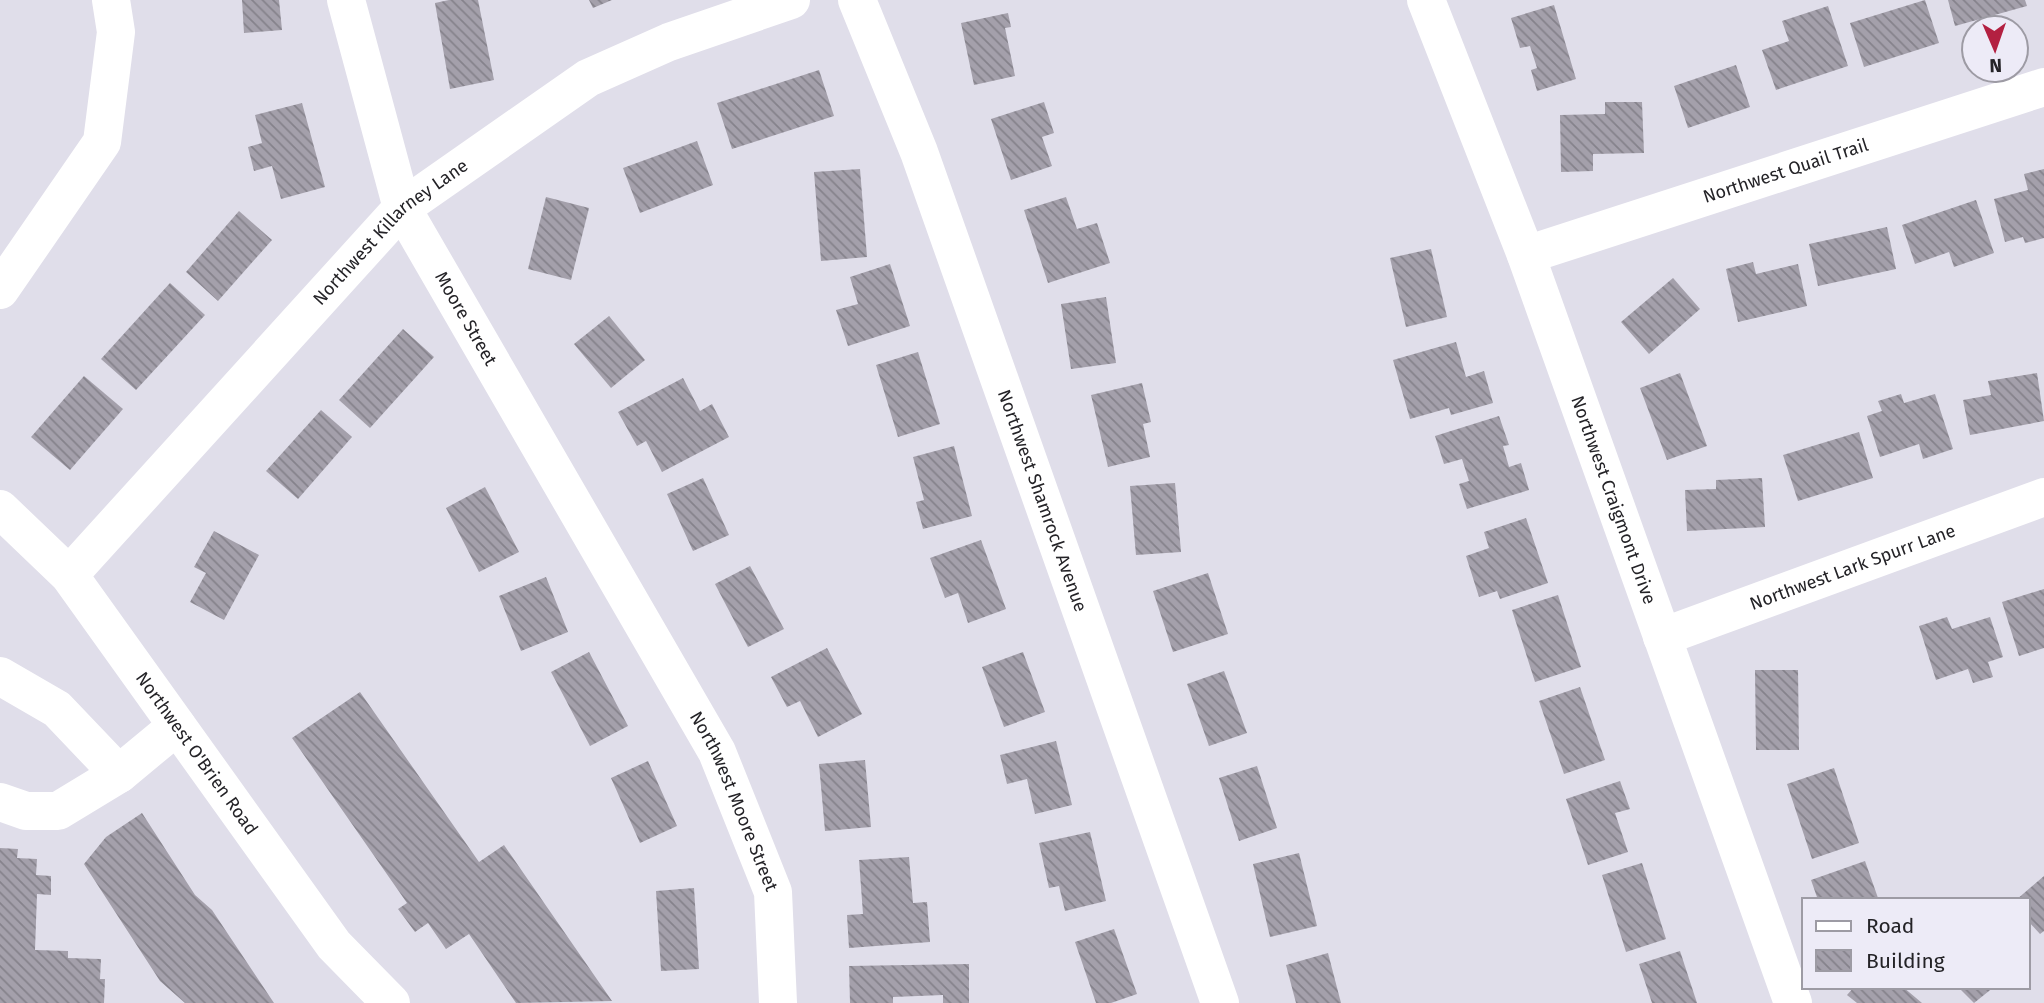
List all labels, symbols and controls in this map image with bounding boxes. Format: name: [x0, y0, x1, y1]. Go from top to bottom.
north arrow: [1960, 14, 2030, 84]
text: N: [1989, 54, 2002, 77]
street label: Northwest Quail Trail: [1700, 134, 1871, 208]
street label: Northwest Killarney Lane: [308, 154, 472, 310]
street label: Moore Street: [430, 268, 502, 370]
street label: Northwest Shamrock Avenue: [993, 387, 1092, 615]
street label: Northwest Craigmont Drive: [1566, 393, 1661, 607]
street label: Northwest Lark Spurr Lane: [1747, 519, 1958, 615]
street label: Northwest O'Brien Road: [131, 668, 263, 839]
street label: Northwest Moore Street: [685, 707, 783, 895]
legend: [1802, 898, 2030, 989]
text: Road: [1866, 913, 1914, 939]
text: Building: [1866, 948, 1945, 974]

